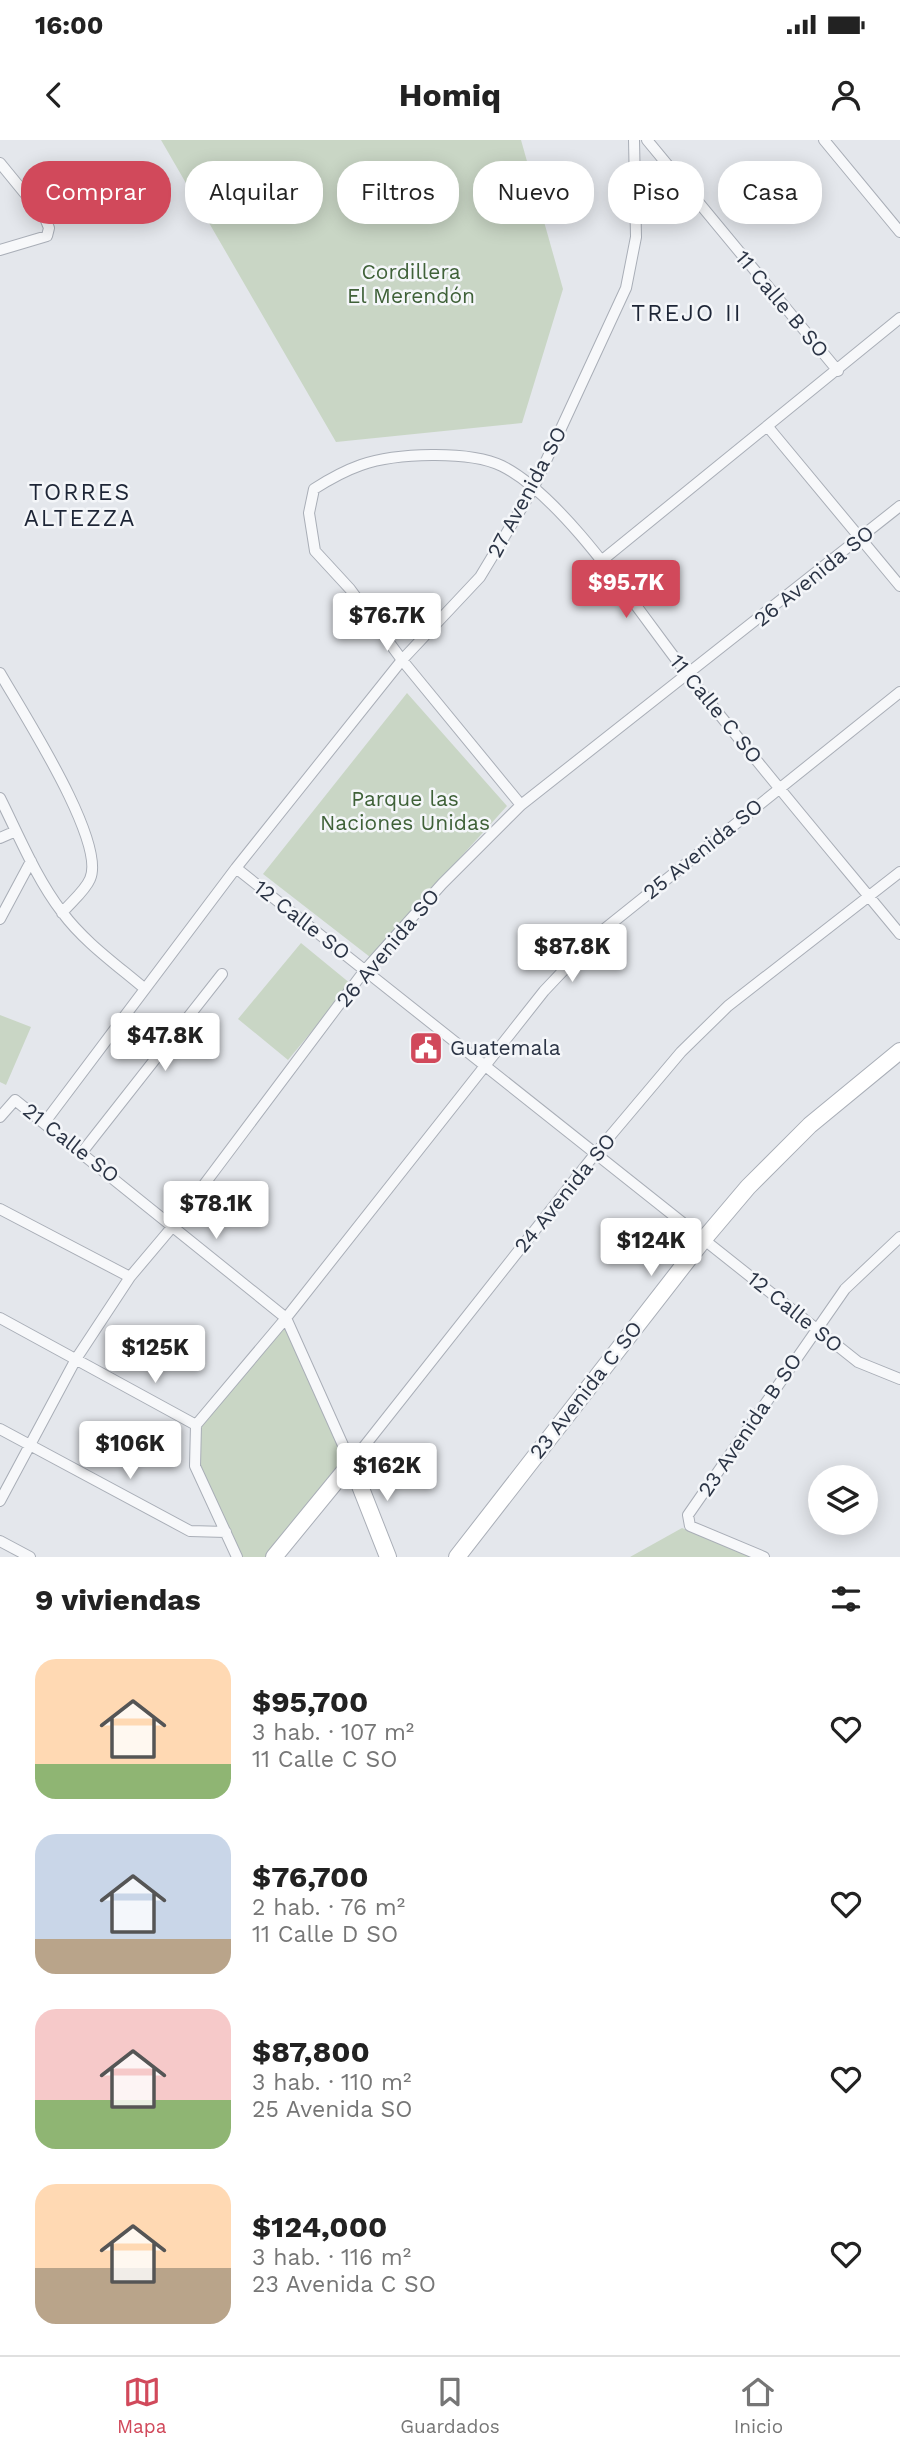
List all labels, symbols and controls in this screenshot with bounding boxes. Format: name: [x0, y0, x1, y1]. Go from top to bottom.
text: 16:00: [35, 10, 104, 40]
icon: back: [35, 76, 73, 114]
text: Homiq: [399, 76, 501, 114]
icon: person: [827, 76, 865, 114]
chip: Comprar: [21, 161, 171, 224]
chip: Alquilar: [185, 161, 323, 224]
chip: Filtros: [337, 161, 459, 224]
chip: Nuevo: [473, 161, 594, 224]
chip: Piso: [608, 161, 704, 224]
chip: Casa: [718, 161, 822, 224]
street label: 11 Calle B SO: [730, 245, 834, 362]
park label: Cordillera El Merendón: [347, 259, 475, 308]
district label: TREJO II: [631, 300, 743, 327]
street label: 27 Avenida SO: [481, 422, 572, 562]
district label: TORRES ALTEZZA: [24, 479, 136, 532]
street label: 26 Avenida SO: [749, 520, 879, 632]
pin: $95.7K: [569, 560, 683, 620]
text: $95.7K: [588, 569, 664, 596]
pin: $76.7K: [330, 594, 444, 653]
text: $76.7K: [349, 602, 425, 629]
street label: 11 Calle C SO: [665, 649, 768, 768]
park label: Parque las Naciones Unidas: [320, 786, 490, 835]
street label: 25 Avenida SO: [638, 793, 767, 904]
street label: 12 Calle SO: [249, 874, 355, 965]
street label: 26 Avenida SO: [331, 883, 444, 1012]
pin: $87.8K: [515, 924, 629, 984]
text: $87.8K: [534, 933, 610, 960]
pin: $47.8K: [108, 1014, 222, 1073]
text: $47.8K: [127, 1022, 203, 1049]
public building icon: Guatemala: [407, 1029, 445, 1067]
place label: Guatemala: [450, 1035, 561, 1060]
street label: 21 Calle SO: [18, 1097, 124, 1188]
street label: 24 Avenida SO: [509, 1128, 620, 1257]
pin: $78.1K: [159, 1182, 273, 1241]
text: $78.1K: [180, 1190, 252, 1217]
pin: $124K: [602, 1218, 700, 1278]
text: $124K: [617, 1227, 685, 1254]
street label: 12 Calle SO: [743, 1266, 848, 1358]
street label: 23 Avenida C SO: [524, 1316, 647, 1464]
pin: $125K: [106, 1326, 204, 1385]
text: $125K: [121, 1334, 189, 1361]
street label: 23 Avenida B SO: [692, 1348, 807, 1501]
pin: $106K: [81, 1422, 179, 1481]
text: $106K: [95, 1430, 165, 1457]
pin: $162K: [338, 1444, 436, 1503]
text: $162K: [353, 1452, 421, 1479]
map controls: [808, 1465, 878, 1535]
button: layers: [808, 1465, 878, 1535]
icon: filters: [827, 1580, 865, 1618]
text: 9 viviendas: [35, 1582, 201, 1617]
text: $95,700: [252, 1684, 368, 1719]
icon: home: [91, 1687, 175, 1771]
icon: heart: [827, 1710, 865, 1748]
text: 3 hab. · 107 m²: [252, 1719, 414, 1746]
text: 11 Calle C SO: [252, 1746, 397, 1773]
text: $76,700: [252, 1859, 369, 1894]
icon: home: [91, 1862, 175, 1946]
icon: heart: [827, 1885, 865, 1923]
text: 2 hab. · 76 m²: [252, 1894, 405, 1921]
text: 11 Calle D SO: [252, 1921, 398, 1948]
text: $87,800: [252, 2034, 370, 2069]
icon: home: [91, 2037, 175, 2121]
icon: heart: [827, 2060, 865, 2098]
text: 3 hab. · 110 m²: [252, 2069, 411, 2096]
text: 25 Avenida SO: [252, 2096, 412, 2123]
text: $124,000: [252, 2209, 387, 2244]
icon: home: [91, 2212, 175, 2296]
icon: heart: [827, 2235, 865, 2273]
text: 3 hab. · 116 m²: [252, 2244, 411, 2271]
text: 23 Avenida C SO: [252, 2271, 436, 2298]
tab: Mapa: [117, 2373, 166, 2438]
tab: Guardados: [400, 2373, 500, 2438]
tab: Inicio: [734, 2373, 783, 2438]

